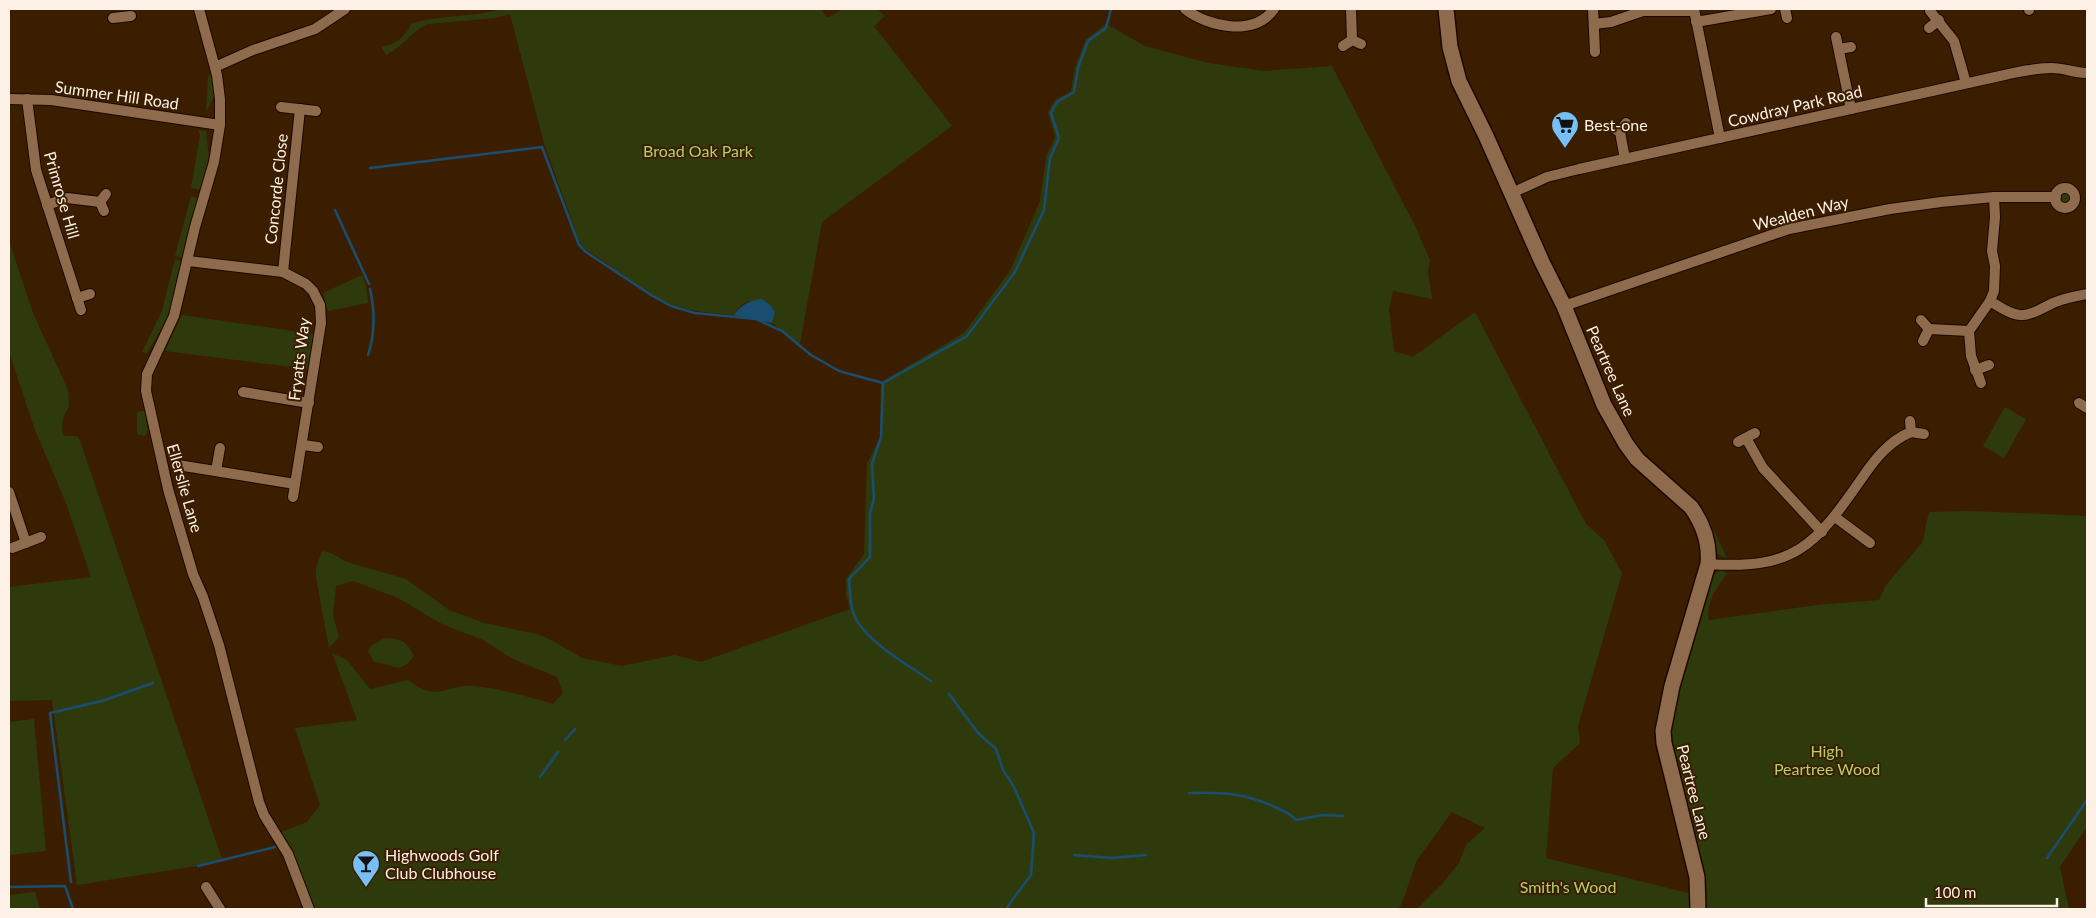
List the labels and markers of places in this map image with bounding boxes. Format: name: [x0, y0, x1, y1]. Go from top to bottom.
supermarket icon: Best-one: [1550, 110, 1580, 149]
place label: Best-one: [1584, 115, 1648, 134]
place label: Highwoods Golf Club Clubhouse: [385, 845, 499, 882]
bar icon: Highwoods Golf Club Clubhouse: [351, 849, 381, 888]

